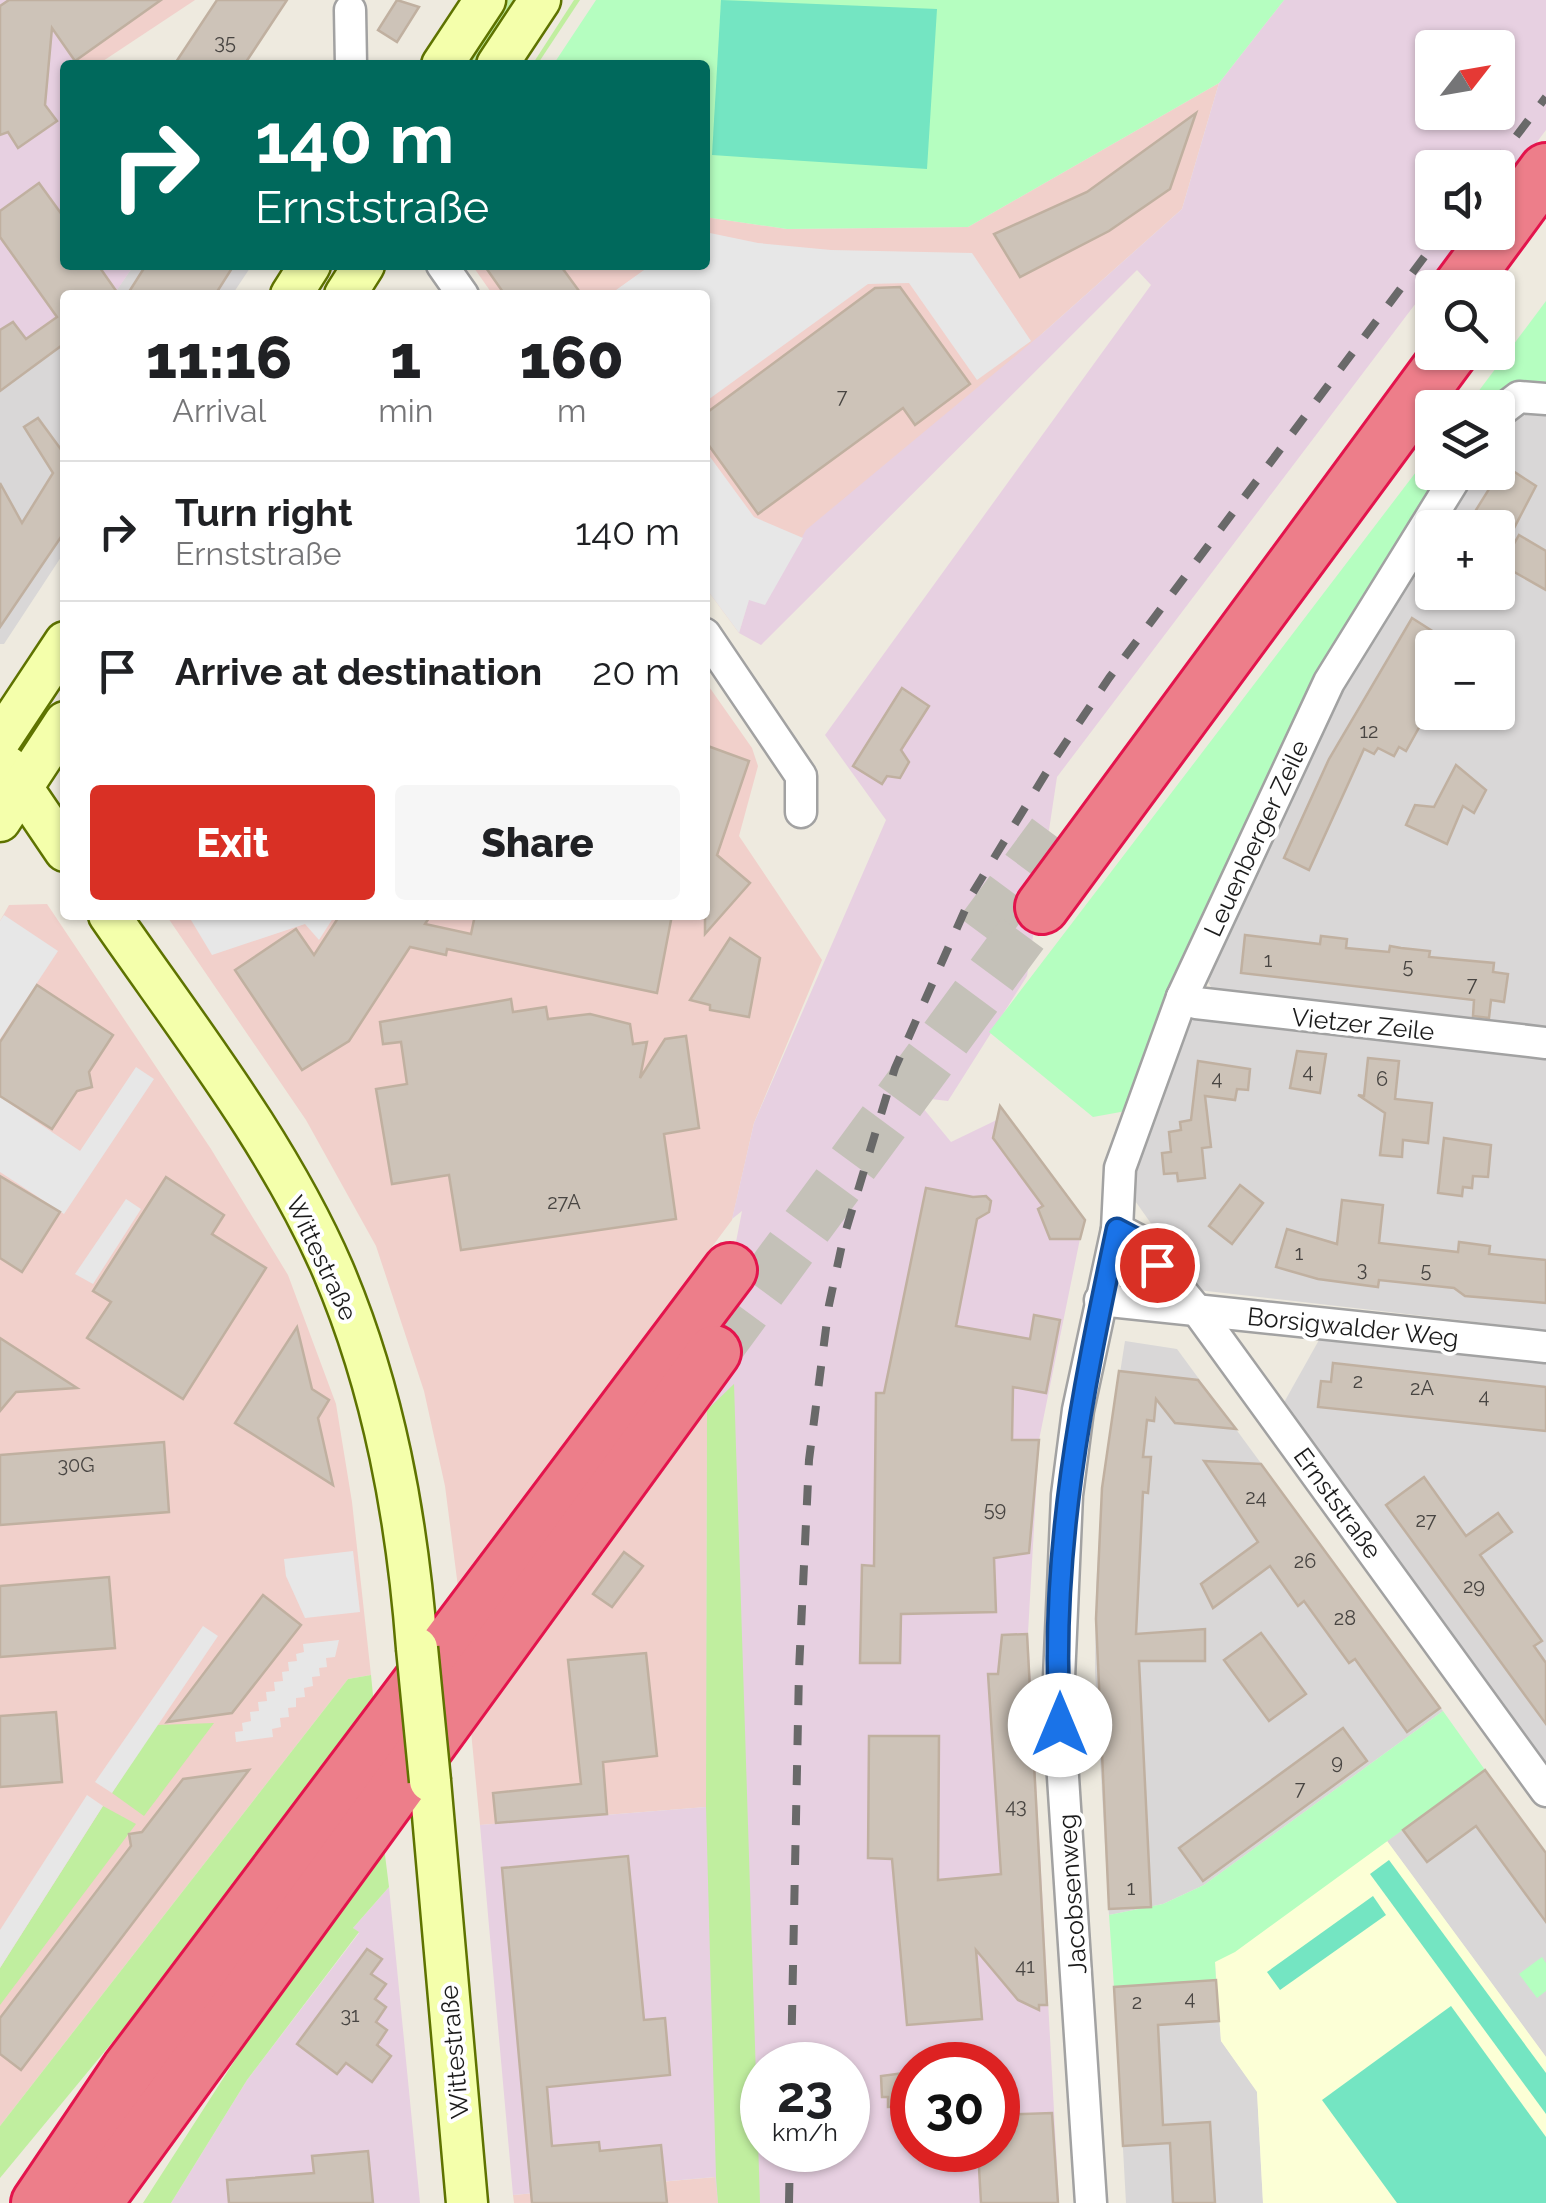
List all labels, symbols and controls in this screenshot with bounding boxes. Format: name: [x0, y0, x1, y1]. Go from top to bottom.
house number: 35: [214, 30, 236, 54]
north arrow: [1415, 30, 1515, 130]
map controls: [1415, 30, 1515, 730]
text: 140 m: [255, 97, 455, 179]
icon: right: [90, 100, 220, 230]
button: sound: [1415, 150, 1515, 250]
text: Ernststraße: [255, 181, 489, 234]
button: search: [1415, 270, 1515, 370]
text: 11:16: [146, 322, 292, 392]
text: 1: [390, 322, 421, 392]
text: 160: [520, 322, 624, 392]
house number: 7: [837, 384, 848, 408]
button: layers: [1415, 390, 1515, 490]
text: Arrival: [172, 392, 266, 429]
text: min: [378, 392, 433, 429]
text: m: [557, 392, 586, 429]
text: Turn right: [175, 490, 352, 535]
icon: right: [90, 504, 145, 559]
text: 140 m: [575, 509, 680, 554]
button: +: [1415, 510, 1515, 610]
text: Ernststraße: [175, 535, 342, 572]
button: −: [1415, 630, 1515, 730]
icon: arrive: [90, 644, 145, 699]
text: Arrive at destination: [175, 649, 542, 694]
text: 20 m: [592, 649, 680, 694]
house number: 12: [1360, 719, 1378, 743]
street label: Leuenberger Zeile: [1197, 735, 1315, 941]
button: Exit: [90, 785, 375, 900]
button: Share: [395, 785, 680, 900]
house number: 1: [1264, 948, 1273, 972]
house number: 5: [1403, 954, 1414, 978]
house number: 7: [1467, 972, 1478, 996]
street label: Vietzer Zeile: [1290, 1002, 1436, 1046]
house number: 4: [1303, 1059, 1314, 1083]
house number: 4: [1212, 1066, 1223, 1090]
house number: 6: [1376, 1067, 1388, 1091]
house number: 27A: [547, 1190, 581, 1214]
street label: Wittestraße: [280, 1191, 364, 1325]
pin: [1115, 1223, 1200, 1308]
icon: arrive: [1130, 1238, 1185, 1293]
house number: 1: [1295, 1241, 1304, 1265]
house number: 3: [1357, 1257, 1367, 1281]
house number: 5: [1421, 1258, 1432, 1282]
street label: Borsigwalder Weg: [1246, 1301, 1460, 1353]
house number: 2: [1353, 1369, 1363, 1393]
house number: 2A: [1410, 1376, 1434, 1400]
house number: 4: [1479, 1384, 1490, 1408]
street label: Ernststraße: [1288, 1442, 1388, 1564]
house number: 30G: [57, 1453, 95, 1477]
house number: 24: [1245, 1485, 1267, 1509]
house number: 59: [984, 1497, 1006, 1521]
house number: 27: [1415, 1508, 1437, 1532]
house number: 26: [1294, 1549, 1316, 1573]
house number: 29: [1463, 1574, 1485, 1598]
house number: 28: [1334, 1606, 1356, 1630]
position arrow: [1008, 1673, 1112, 1777]
house number: 9: [1331, 1750, 1343, 1774]
house number: 7: [1295, 1776, 1306, 1800]
house number: 43: [1005, 1794, 1027, 1818]
street label: Jacobsenweg: [1051, 1813, 1093, 1975]
house number: 1: [1127, 1876, 1136, 1900]
house number: 41: [1015, 1954, 1035, 1978]
street label: Wittestraße: [433, 1984, 475, 2120]
house number: 4: [1185, 1986, 1196, 2010]
house number: 2: [1132, 1990, 1142, 2014]
house number: 31: [340, 2003, 360, 2027]
speed limit sign: 30: [890, 2042, 1020, 2172]
text: 23: [777, 2065, 833, 2124]
text: km/h: [772, 2117, 838, 2147]

